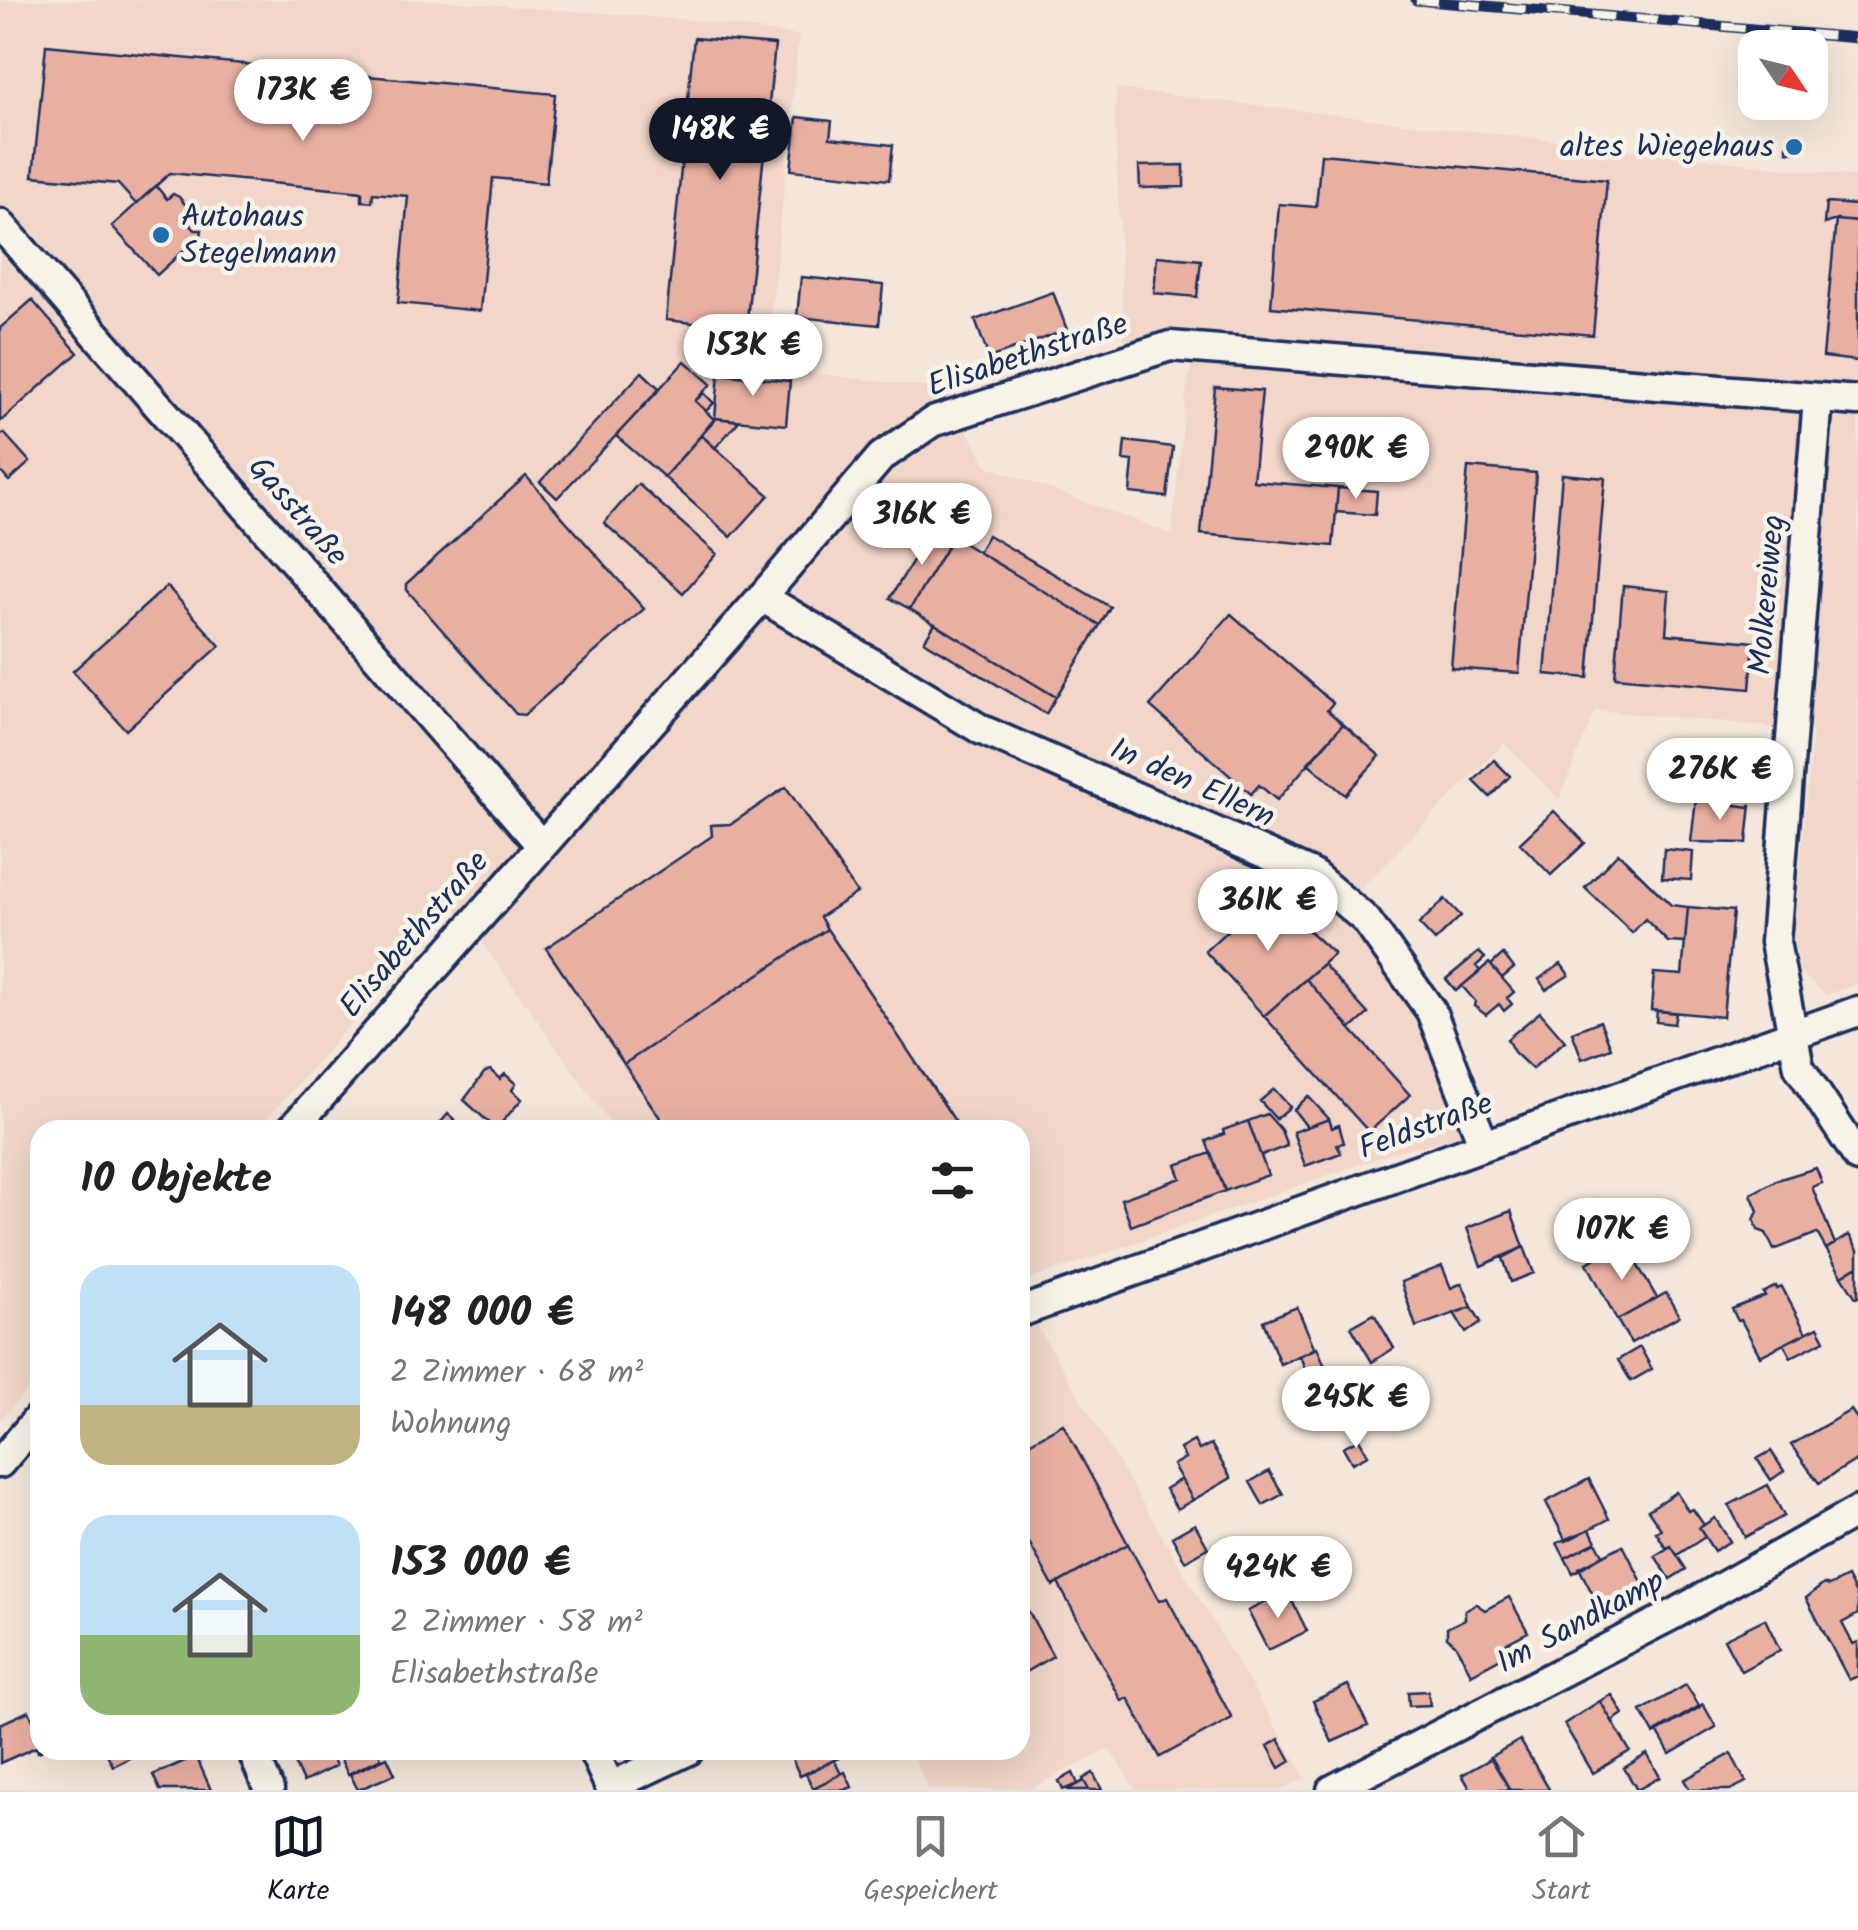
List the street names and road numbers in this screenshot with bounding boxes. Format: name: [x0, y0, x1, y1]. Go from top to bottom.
street label: Elisabethstraße: [921, 300, 1135, 412]
street label: Gasstraße: [234, 445, 360, 579]
street label: Molkereiweg: [1736, 513, 1800, 677]
street label: In den Ellern: [1101, 725, 1283, 843]
street label: Elisabethstraße: [327, 840, 503, 1030]
street label: Feldstraße: [1352, 1079, 1500, 1175]
street label: Im Sandkamp: [1488, 1557, 1674, 1689]

